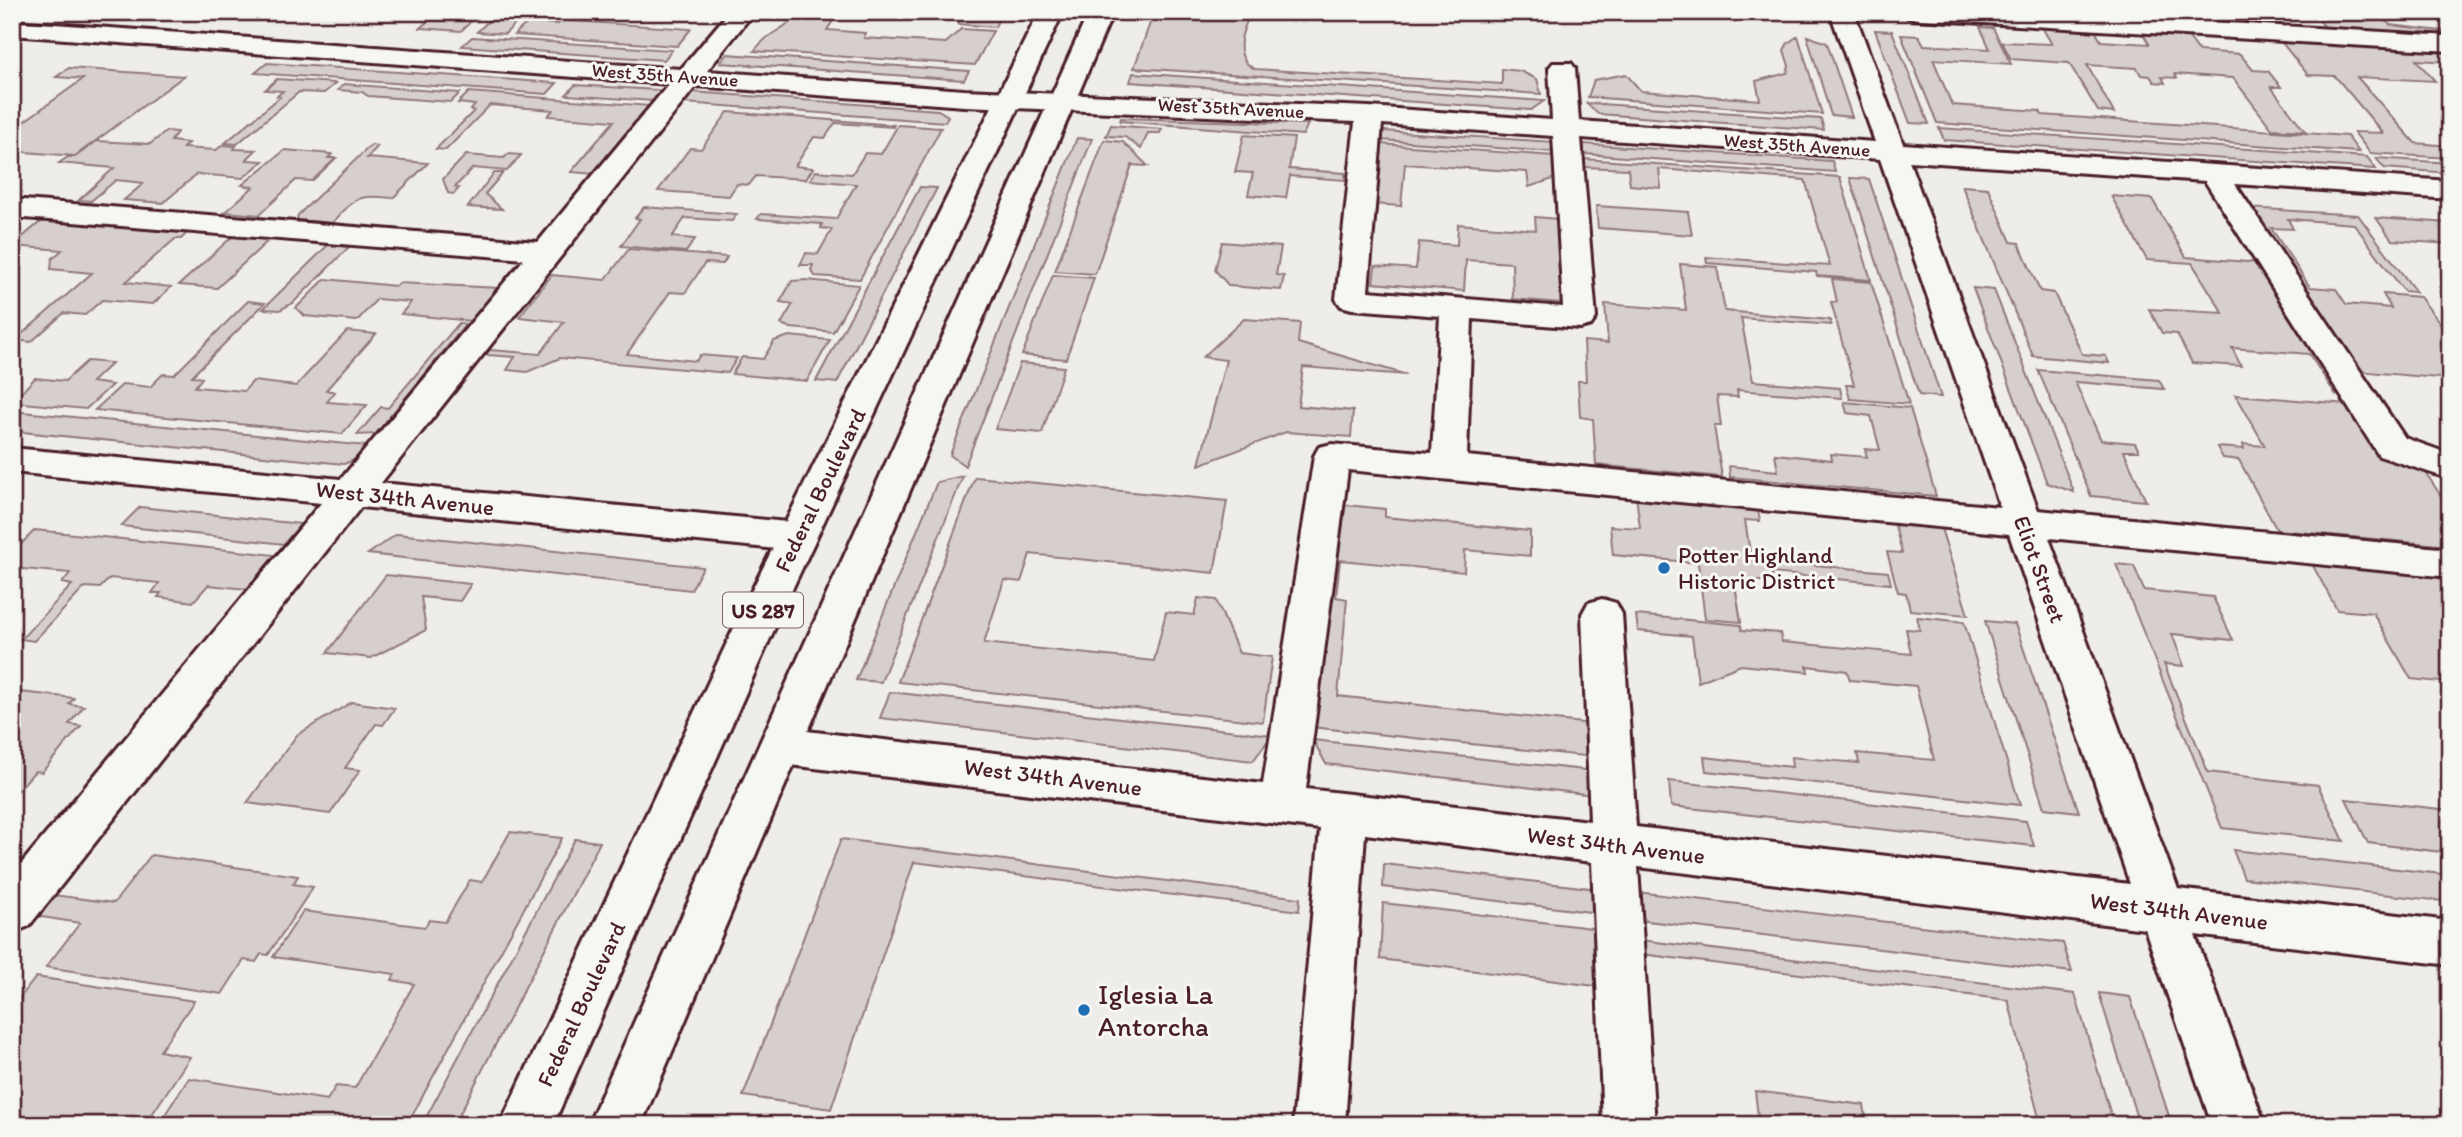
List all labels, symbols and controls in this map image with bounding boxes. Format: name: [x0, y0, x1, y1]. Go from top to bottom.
street label: West 35th Avenue: [591, 58, 739, 92]
street label: West 35th Avenue: [1157, 93, 1305, 123]
street label: West 35th Avenue: [1723, 128, 1871, 162]
street label: Federal Boulevard: [768, 403, 872, 577]
street label: West 34th Avenue: [314, 475, 496, 521]
street label: Eliot Street: [2008, 512, 2072, 627]
place label: Potter Highland Historic District: [1678, 541, 1836, 595]
marker: Potter Highland Historic District: [1656, 560, 1672, 576]
road number: US 287: [723, 592, 803, 628]
street label: West 34th Avenue: [962, 752, 1144, 802]
street label: West 34th Avenue: [1525, 820, 1707, 870]
street label: West 34th Avenue: [2088, 886, 2270, 936]
street label: Federal Boulevard: [530, 917, 632, 1091]
place label: Iglesia La Antorcha: [1098, 977, 1214, 1043]
marker: Iglesia La Antorcha: [1076, 1002, 1092, 1018]

